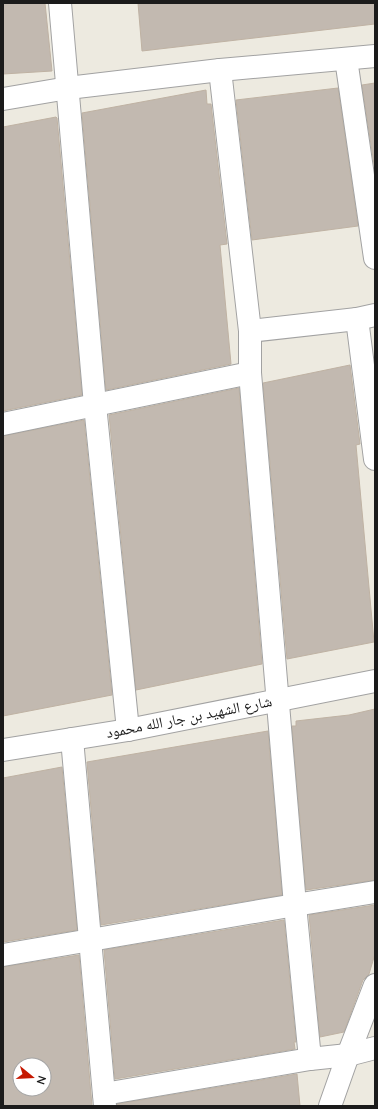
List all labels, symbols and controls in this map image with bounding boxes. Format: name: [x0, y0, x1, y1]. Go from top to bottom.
street label: شارع الشهيد بن جار الله محمود: [104, 691, 274, 743]
north arrow: [12, 1057, 52, 1097]
text: N: [34, 1074, 49, 1086]

